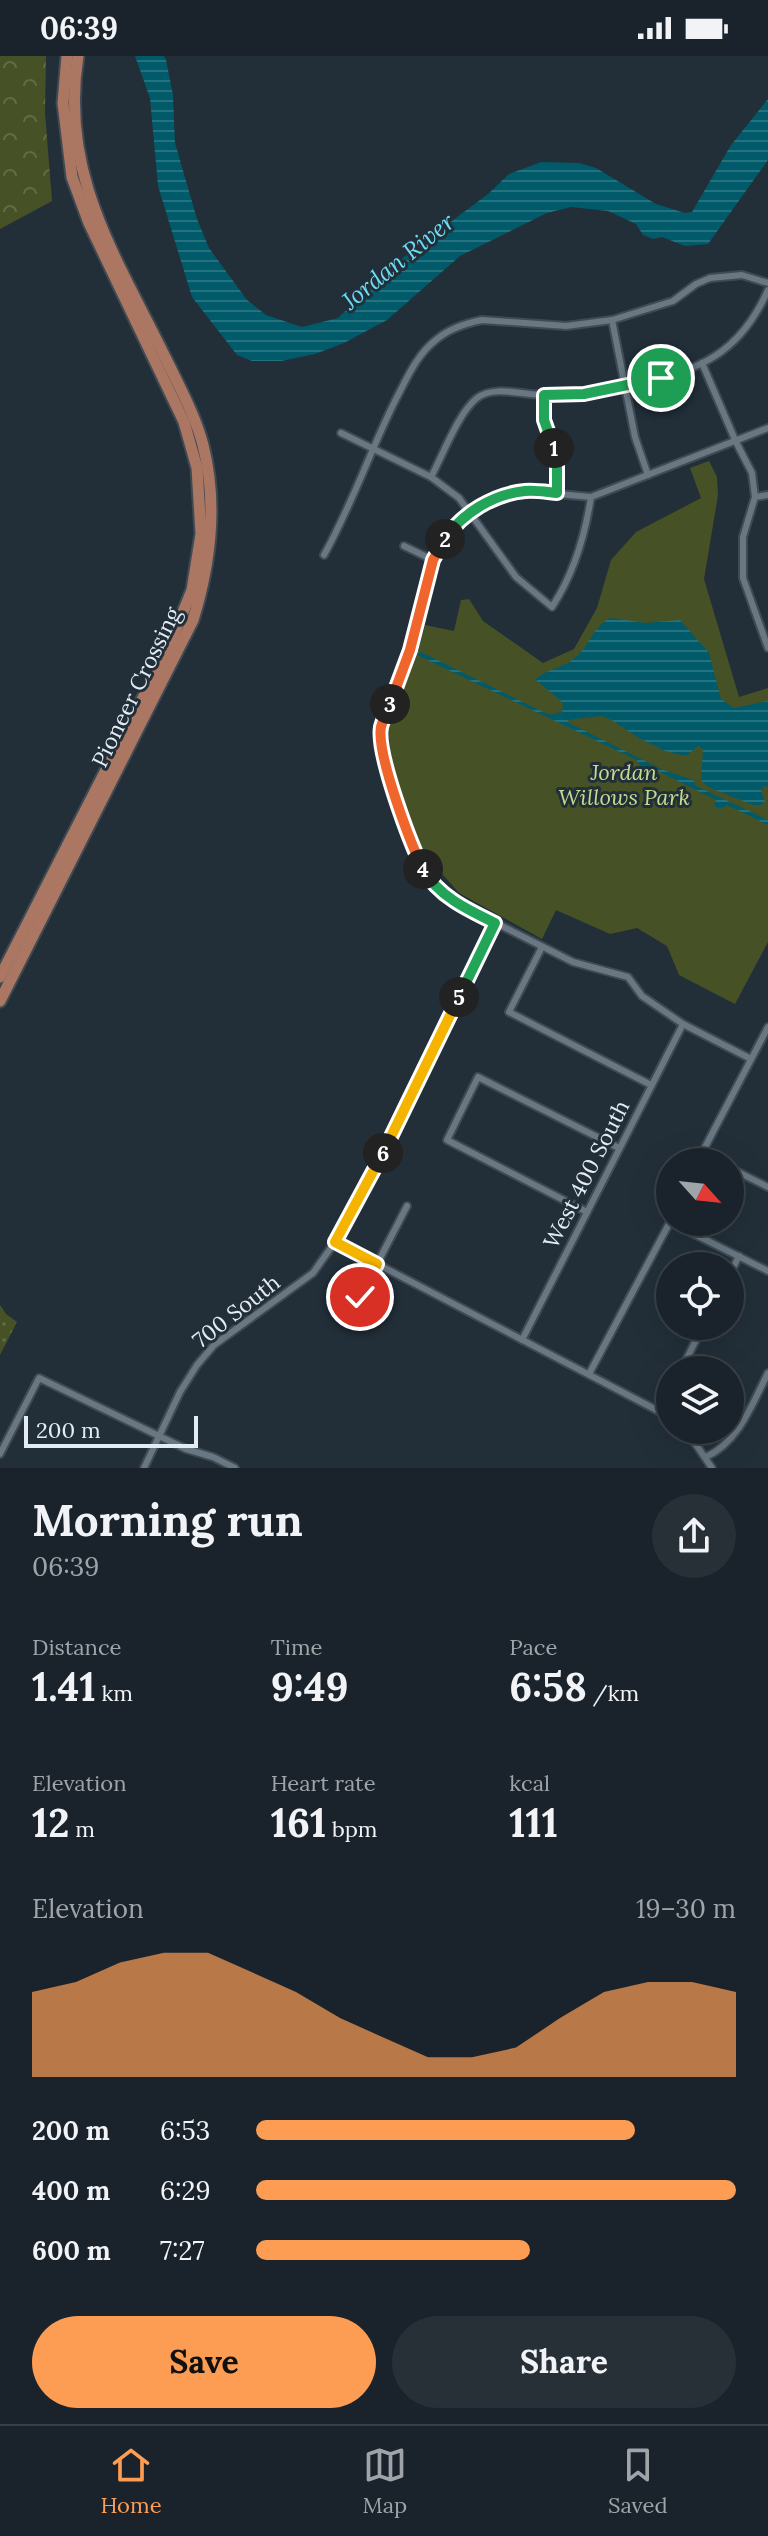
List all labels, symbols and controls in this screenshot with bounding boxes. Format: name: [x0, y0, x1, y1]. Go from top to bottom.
text: 06:39: [40, 9, 118, 47]
water label: Jordan River: [334, 206, 461, 317]
pin: [627, 344, 695, 412]
icon: arrive: [639, 356, 683, 400]
pin: 1: [534, 428, 574, 468]
text: 1: [550, 434, 558, 462]
pin: 2: [425, 519, 465, 559]
text: 2: [439, 525, 451, 553]
street label: Pioneer Crossing: [85, 602, 187, 772]
pin: 3: [370, 684, 410, 724]
text: 3: [384, 690, 396, 718]
park label: Jordan Willows Park: [558, 758, 690, 811]
pin: 4: [403, 849, 443, 889]
text: 4: [417, 855, 429, 883]
pin: 5: [439, 977, 479, 1017]
text: 5: [453, 983, 465, 1011]
street label: West 400 South: [537, 1095, 635, 1253]
pin: 6: [363, 1133, 403, 1173]
text: 6: [377, 1139, 389, 1167]
north arrow: [656, 1148, 744, 1236]
map controls: [656, 1148, 744, 1444]
button: locate: [656, 1252, 744, 1340]
pin: [326, 1263, 394, 1331]
street label: 700 South: [187, 1268, 285, 1354]
icon: check: [338, 1275, 382, 1319]
button: layers: [656, 1356, 744, 1444]
scale bar: [24, 1412, 198, 1448]
text: 200 m: [36, 1416, 101, 1444]
text: Morning run: [32, 1492, 303, 1548]
button: share: [652, 1494, 736, 1578]
text: 06:39: [32, 1550, 99, 1583]
text: Distance: [32, 1633, 122, 1661]
text: Time: [271, 1633, 323, 1661]
text: Pace: [509, 1633, 557, 1661]
text: 1.41: [32, 1661, 96, 1712]
text: 9:49: [271, 1661, 349, 1712]
text: 6:58: [509, 1661, 587, 1712]
text: km: [96, 1679, 133, 1707]
text: /km: [587, 1679, 639, 1707]
text: Elevation: [32, 1769, 127, 1797]
text: Heart rate: [271, 1769, 376, 1797]
text: kcal: [509, 1769, 550, 1797]
text: 12: [32, 1797, 70, 1848]
text: 161: [271, 1797, 326, 1848]
text: 111: [509, 1797, 558, 1848]
text: m: [70, 1815, 95, 1843]
text: bpm: [326, 1815, 378, 1843]
text: Elevation: [32, 1892, 144, 1925]
text: 19–30 m: [636, 1892, 736, 1925]
text: 200 m: [32, 2114, 110, 2147]
text: 6:53: [160, 2114, 210, 2147]
text: 400 m: [32, 2174, 110, 2207]
text: 6:29: [160, 2174, 211, 2207]
text: 600 m: [32, 2234, 111, 2267]
text: 7:27: [160, 2234, 204, 2267]
button: Save: [32, 2316, 376, 2408]
button: Share: [392, 2316, 736, 2408]
tab: Home: [100, 2443, 162, 2519]
tab: Map: [362, 2443, 407, 2519]
tab: Saved: [608, 2443, 668, 2519]

